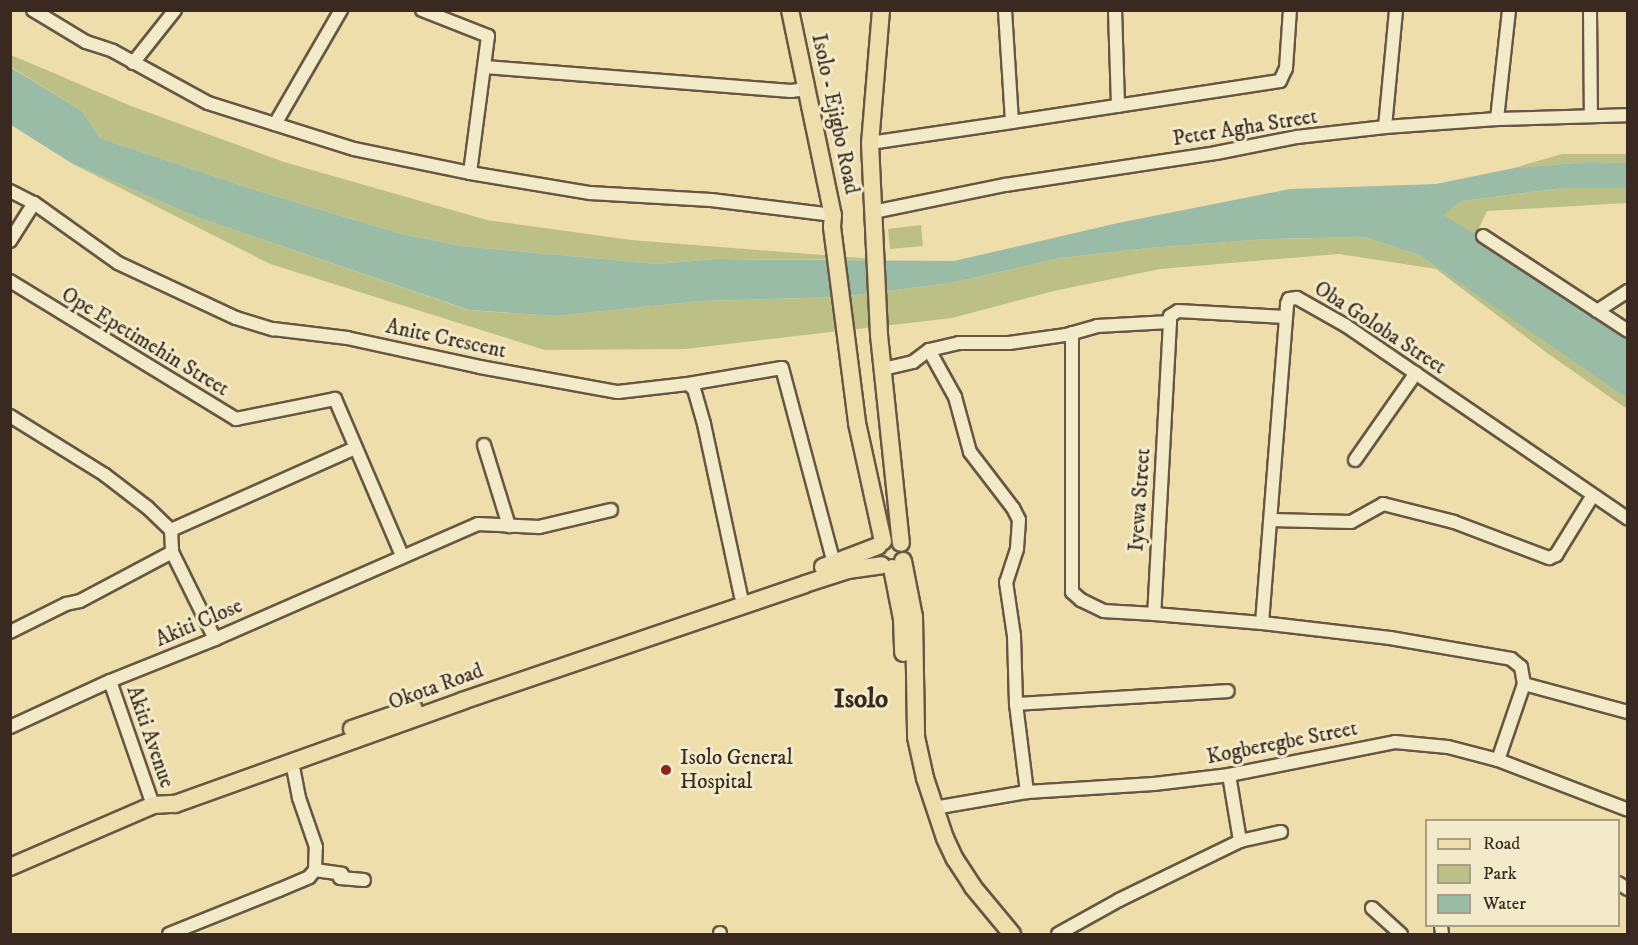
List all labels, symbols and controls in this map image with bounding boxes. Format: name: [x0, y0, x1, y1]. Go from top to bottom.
street label: Isolo - Ejigbo Road: [806, 32, 864, 196]
street label: Peter Agha Street: [1171, 104, 1319, 152]
street label: Oba Goloba Street: [1309, 276, 1451, 380]
street label: Ope Epetimehin Street: [57, 282, 233, 402]
street label: Anite Crescent: [384, 314, 508, 364]
street label: Iyewa Street: [1124, 448, 1156, 552]
street label: Akiti Close: [152, 593, 246, 653]
street label: Okota Road: [385, 658, 487, 716]
street label: Akiti Avenue: [121, 683, 179, 791]
district label: Isolo: [834, 684, 888, 716]
street label: Kogberegbe Street: [1205, 716, 1359, 770]
place label: Isolo General Hospital: [680, 745, 793, 795]
marker: Isolo General Hospital: [657, 761, 675, 779]
legend: [1425, 819, 1620, 927]
text: Road: [1483, 833, 1520, 855]
text: Park: [1483, 863, 1517, 885]
text: Water: [1483, 893, 1526, 915]

